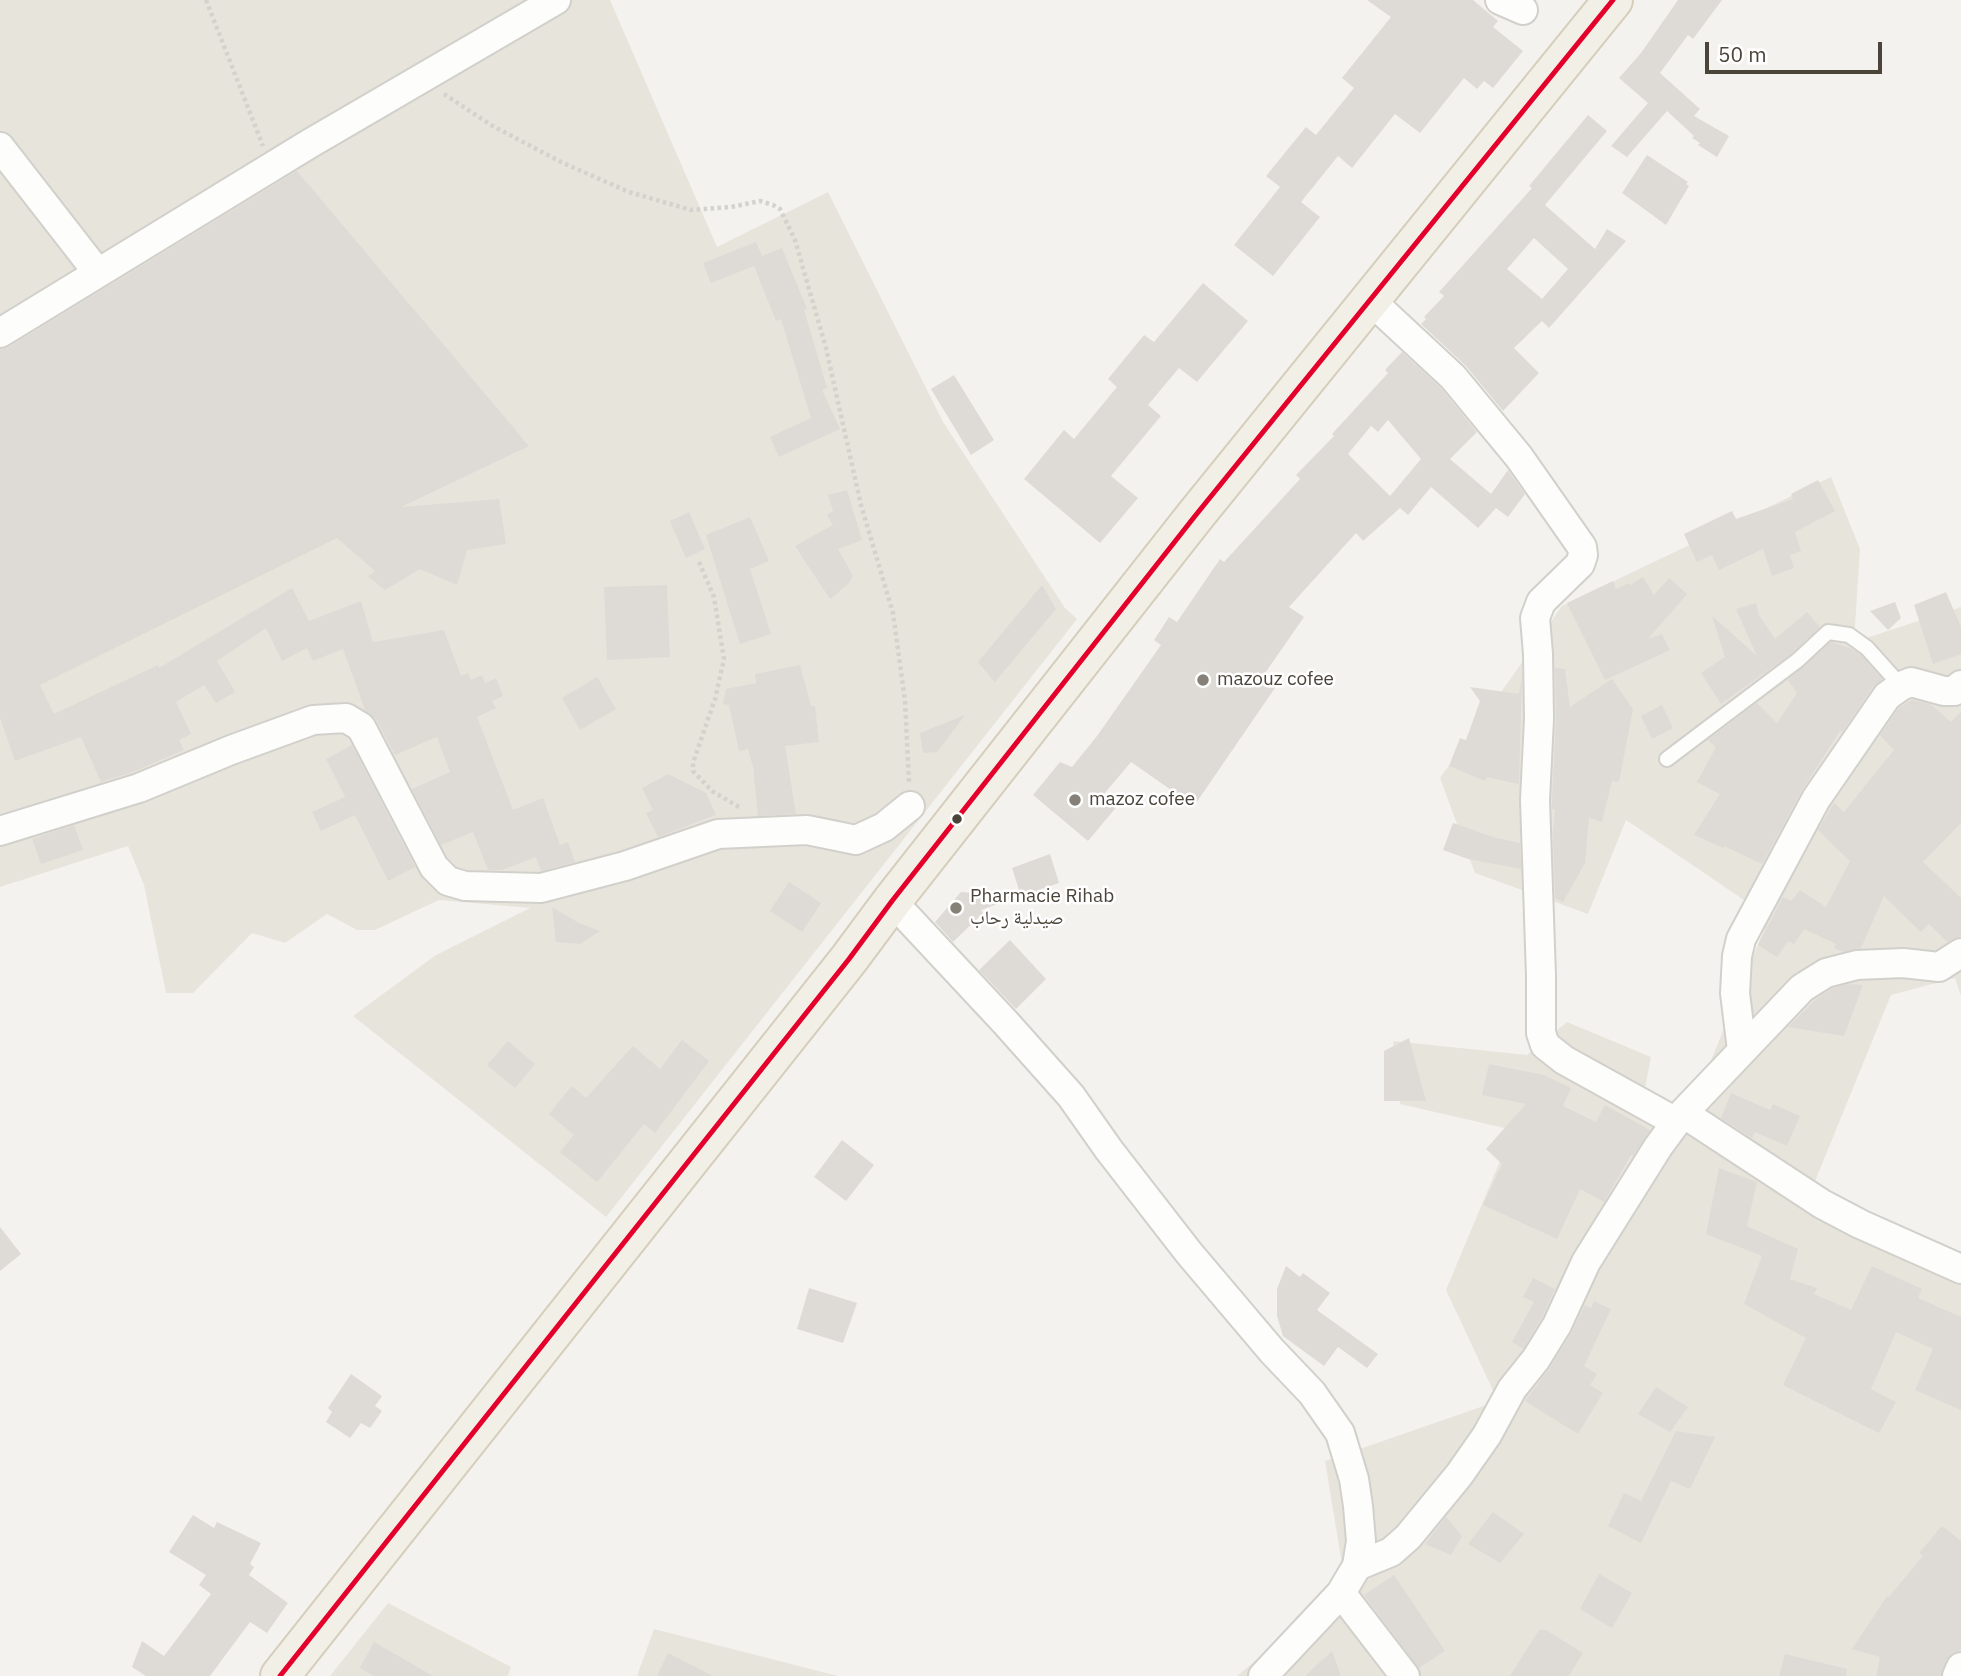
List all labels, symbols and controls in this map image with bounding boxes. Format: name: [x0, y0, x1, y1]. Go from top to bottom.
scale bar: [1709, 28, 1886, 72]
text: 50 m: [1718, 40, 1767, 68]
place label: mazouz cofee: [1217, 669, 1334, 691]
marker: mazouz cofee: [1195, 672, 1211, 688]
place label: mazoz cofee: [1089, 789, 1195, 811]
marker: mazoz cofee: [1067, 792, 1083, 808]
unlabelled marker: [950, 812, 964, 826]
place label: Pharmacie Rihab صيدلية رحاب: [970, 886, 1114, 930]
marker: Pharmacie Rihab صيدلية رحاب: [948, 900, 964, 916]

